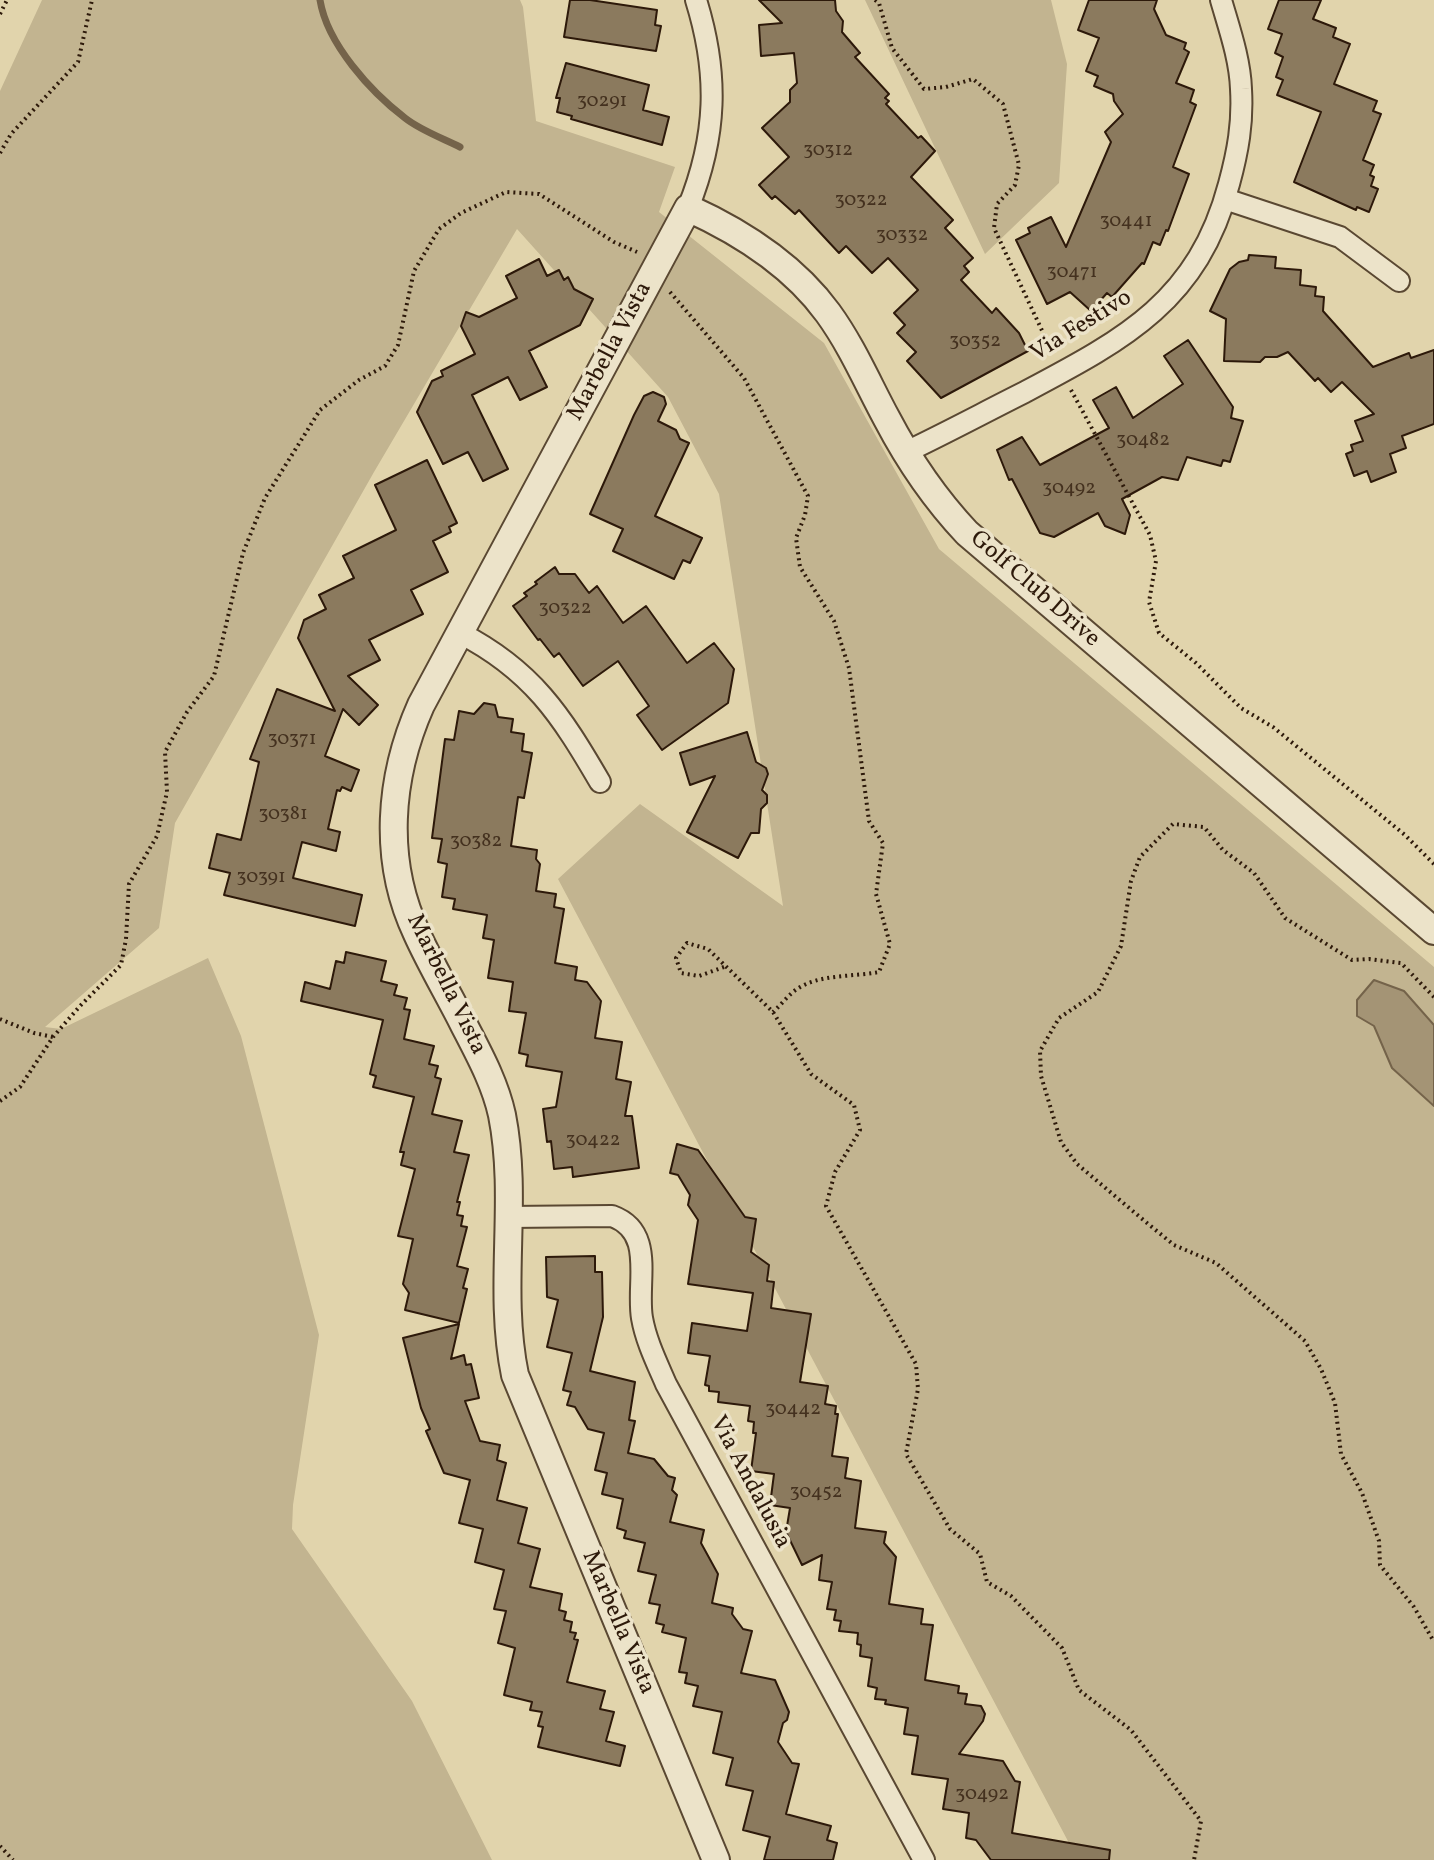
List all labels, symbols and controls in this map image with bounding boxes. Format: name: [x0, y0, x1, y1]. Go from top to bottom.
house number: 30291: [577, 90, 627, 114]
house number: 30312: [803, 139, 853, 163]
house number: 30322: [834, 189, 888, 213]
house number: 30441: [1099, 210, 1153, 234]
house number: 30332: [876, 224, 928, 248]
house number: 30471: [1047, 261, 1097, 285]
street label: Marbella Vista: [562, 278, 660, 426]
street label: Via Festivo: [1026, 285, 1138, 369]
house number: 30352: [949, 330, 1001, 354]
house number: 30482: [1116, 429, 1170, 453]
house number: 30492: [1042, 477, 1096, 501]
street label: Golf Club Drive: [963, 526, 1105, 654]
house number: 30322: [538, 597, 592, 621]
house number: 30371: [267, 728, 317, 752]
house number: 30381: [258, 803, 308, 827]
house number: 30382: [450, 830, 502, 854]
house number: 30391: [236, 866, 286, 890]
street label: Marbella Vista: [399, 910, 491, 1060]
house number: 30422: [566, 1129, 620, 1153]
house number: 30442: [765, 1398, 821, 1422]
street label: Via Andalusia: [702, 1412, 796, 1554]
house number: 30452: [789, 1481, 843, 1505]
street label: Marbella Vista: [574, 1547, 660, 1699]
house number: 30492: [955, 1783, 1009, 1807]

